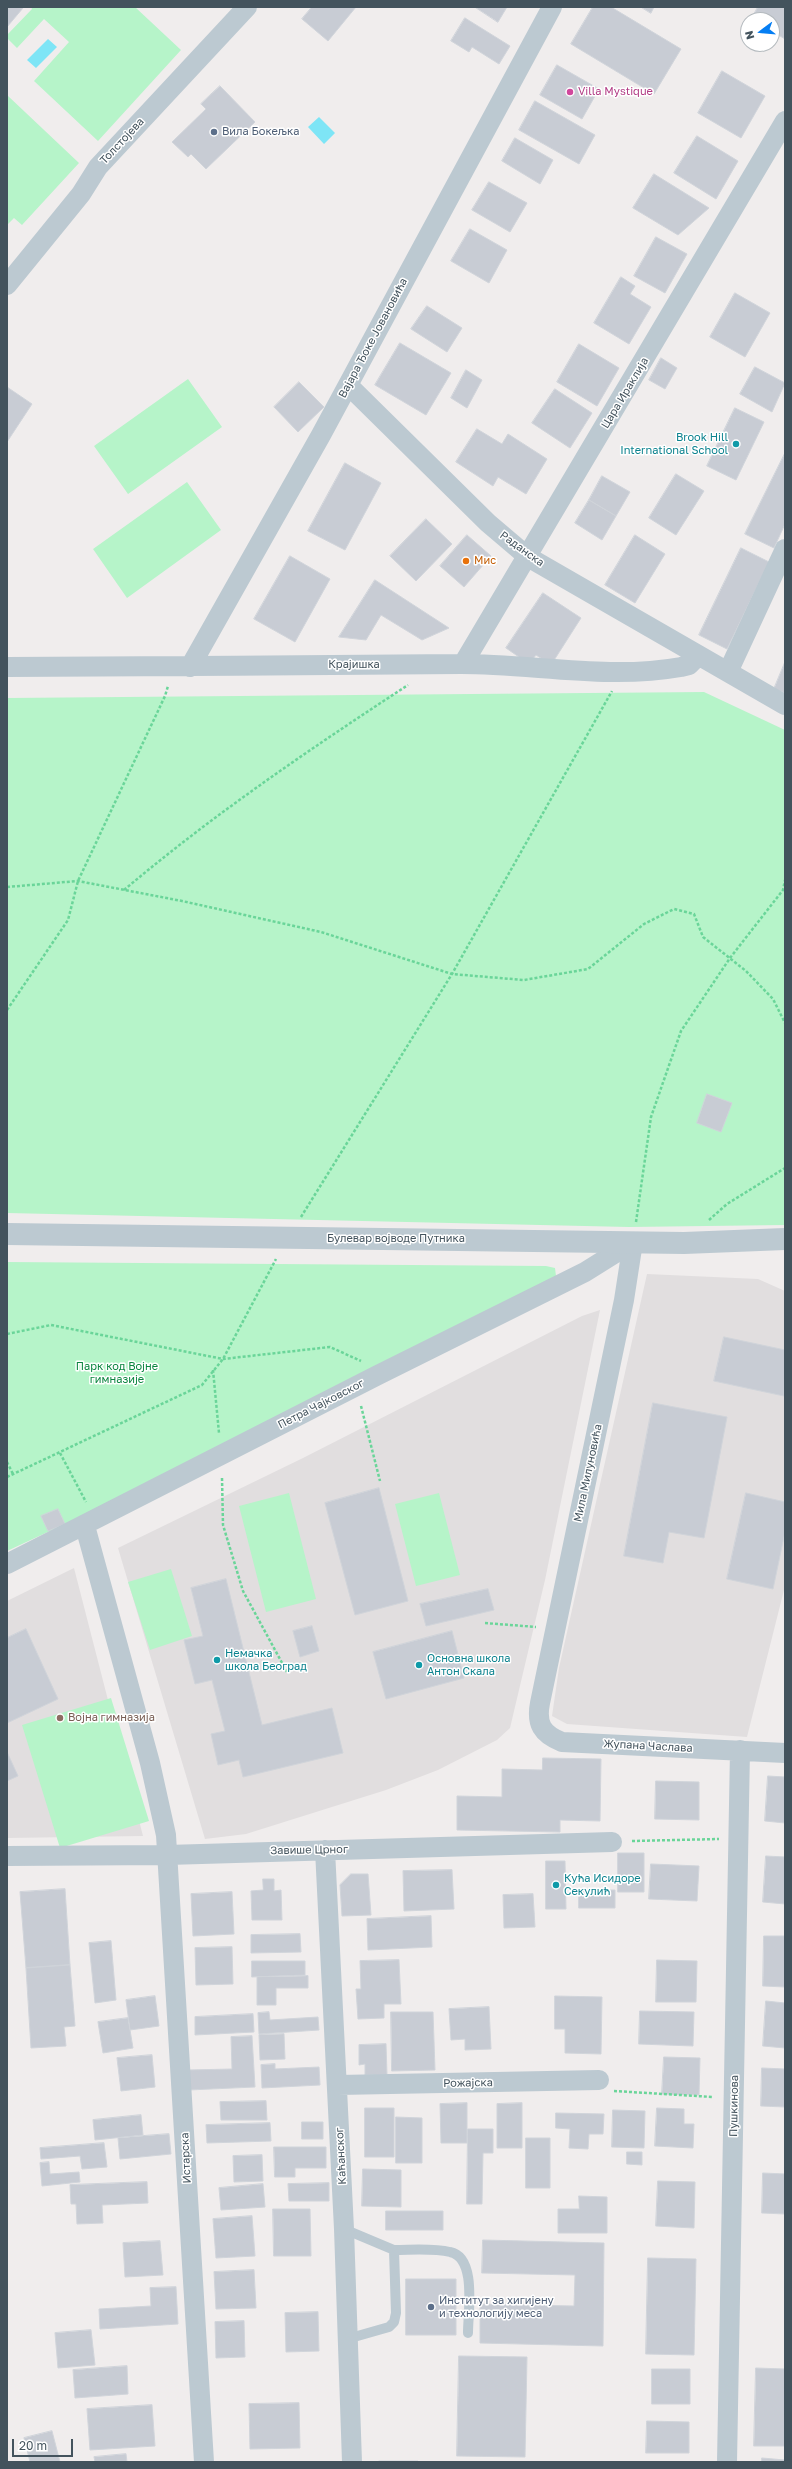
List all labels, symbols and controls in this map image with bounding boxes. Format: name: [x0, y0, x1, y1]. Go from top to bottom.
north arrow: [740, 12, 780, 52]
text: N: [742, 29, 756, 41]
place label: Villa Mystique: [578, 85, 653, 99]
marker: Villa Mystique: [565, 87, 575, 97]
street label: Толстојева: [97, 115, 147, 167]
place label: Вила Бокељка: [222, 125, 299, 139]
marker: Вила Бокељка: [209, 127, 219, 137]
street label: Вајара Ђоке Јовановића: [336, 276, 410, 400]
street label: Цара Ираклија: [599, 355, 651, 431]
place label: Brook Hill International School: [620, 431, 728, 457]
marker: Brook Hill International School: [731, 439, 741, 449]
street label: Раданска: [497, 529, 547, 569]
place label: Мис: [474, 554, 496, 568]
marker: Мис: [461, 556, 471, 566]
street label: Крајишка: [328, 658, 380, 672]
street label: Булевар војводе Путника: [327, 1232, 465, 1246]
park label: Парк код Војне гимназије: [76, 1360, 158, 1386]
street label: Петра Чајковског: [276, 1377, 366, 1431]
street label: Мила Милуновића: [571, 1423, 605, 1523]
place label: Немачка школа Београд: [225, 1647, 307, 1673]
place label: Основна школа Антон Скала: [427, 1652, 510, 1678]
marker: Немачка школа Београд: [212, 1655, 222, 1665]
marker: Основна школа Антон Скала: [414, 1660, 424, 1670]
place label: Војна гимназија: [68, 1711, 155, 1725]
marker: Војна гимназија: [55, 1713, 65, 1723]
street label: Жупана Часлава: [603, 1737, 693, 1755]
street label: Завише Црног: [270, 1843, 348, 1857]
place label: Кућа Исидоре Секулић: [564, 1872, 641, 1898]
marker: Кућа Исидоре Секулић: [551, 1880, 561, 1890]
street label: Пушкинова: [727, 2075, 741, 2137]
street label: Рожајска: [443, 2076, 493, 2090]
street label: Каћанског: [333, 2127, 349, 2185]
street label: Истарска: [178, 2132, 194, 2184]
place label: Институт за хигијену и технологију меса: [439, 2294, 554, 2320]
marker: Институт за хигијену и технологију меса: [426, 2302, 436, 2312]
scale bar: [14, 2431, 75, 2457]
text: 20 m: [19, 2438, 47, 2453]

